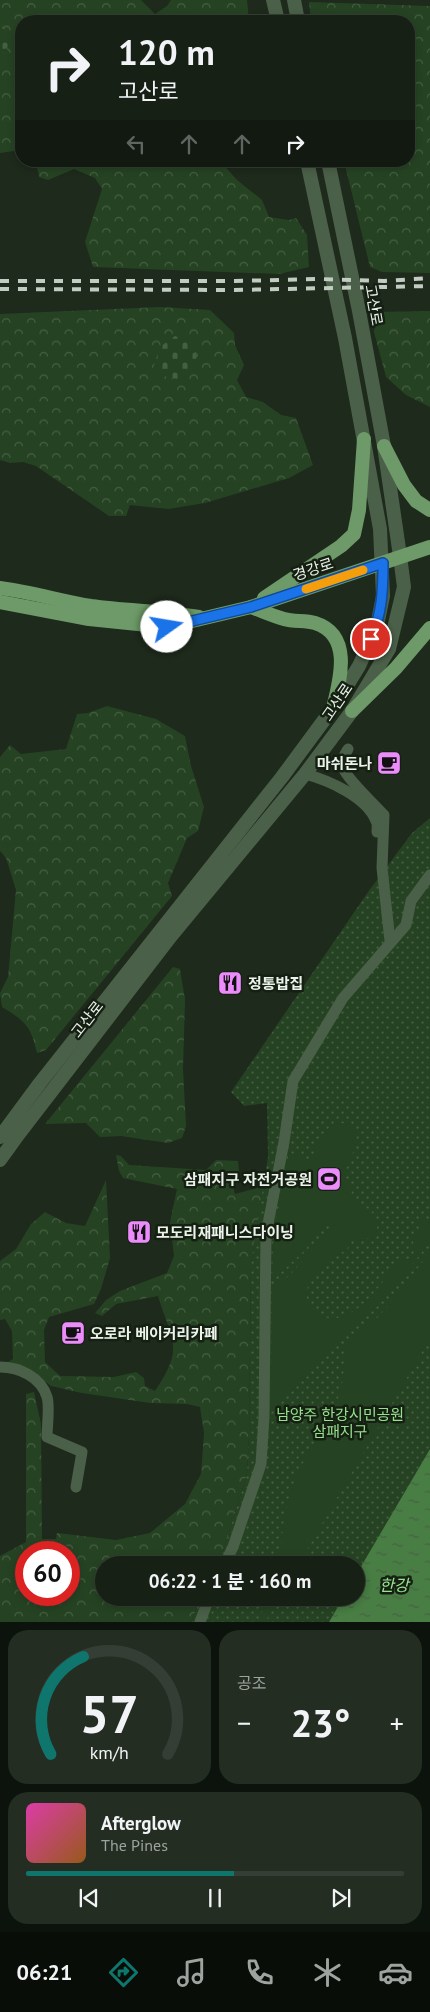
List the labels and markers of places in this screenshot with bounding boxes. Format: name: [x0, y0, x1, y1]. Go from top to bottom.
pin: [350, 618, 392, 660]
cafe icon: 마쉬돈나: [376, 750, 402, 776]
place label: 마쉬돈나: [317, 754, 372, 773]
restaurant icon: 정통밥집: [217, 970, 243, 996]
place label: 정통밥집: [248, 974, 303, 993]
sports icon: 삼패지구 자전거공원: [316, 1166, 342, 1192]
place label: 삼패지구 자전거공원: [184, 1170, 312, 1189]
restaurant icon: 모도리재패니스다이닝: [126, 1219, 152, 1245]
place label: 모도리재패니스다이닝: [156, 1223, 294, 1242]
cafe icon: 오로라 베이커리카페: [60, 1320, 86, 1346]
place label: 오로라 베이커리카페: [90, 1324, 218, 1343]

